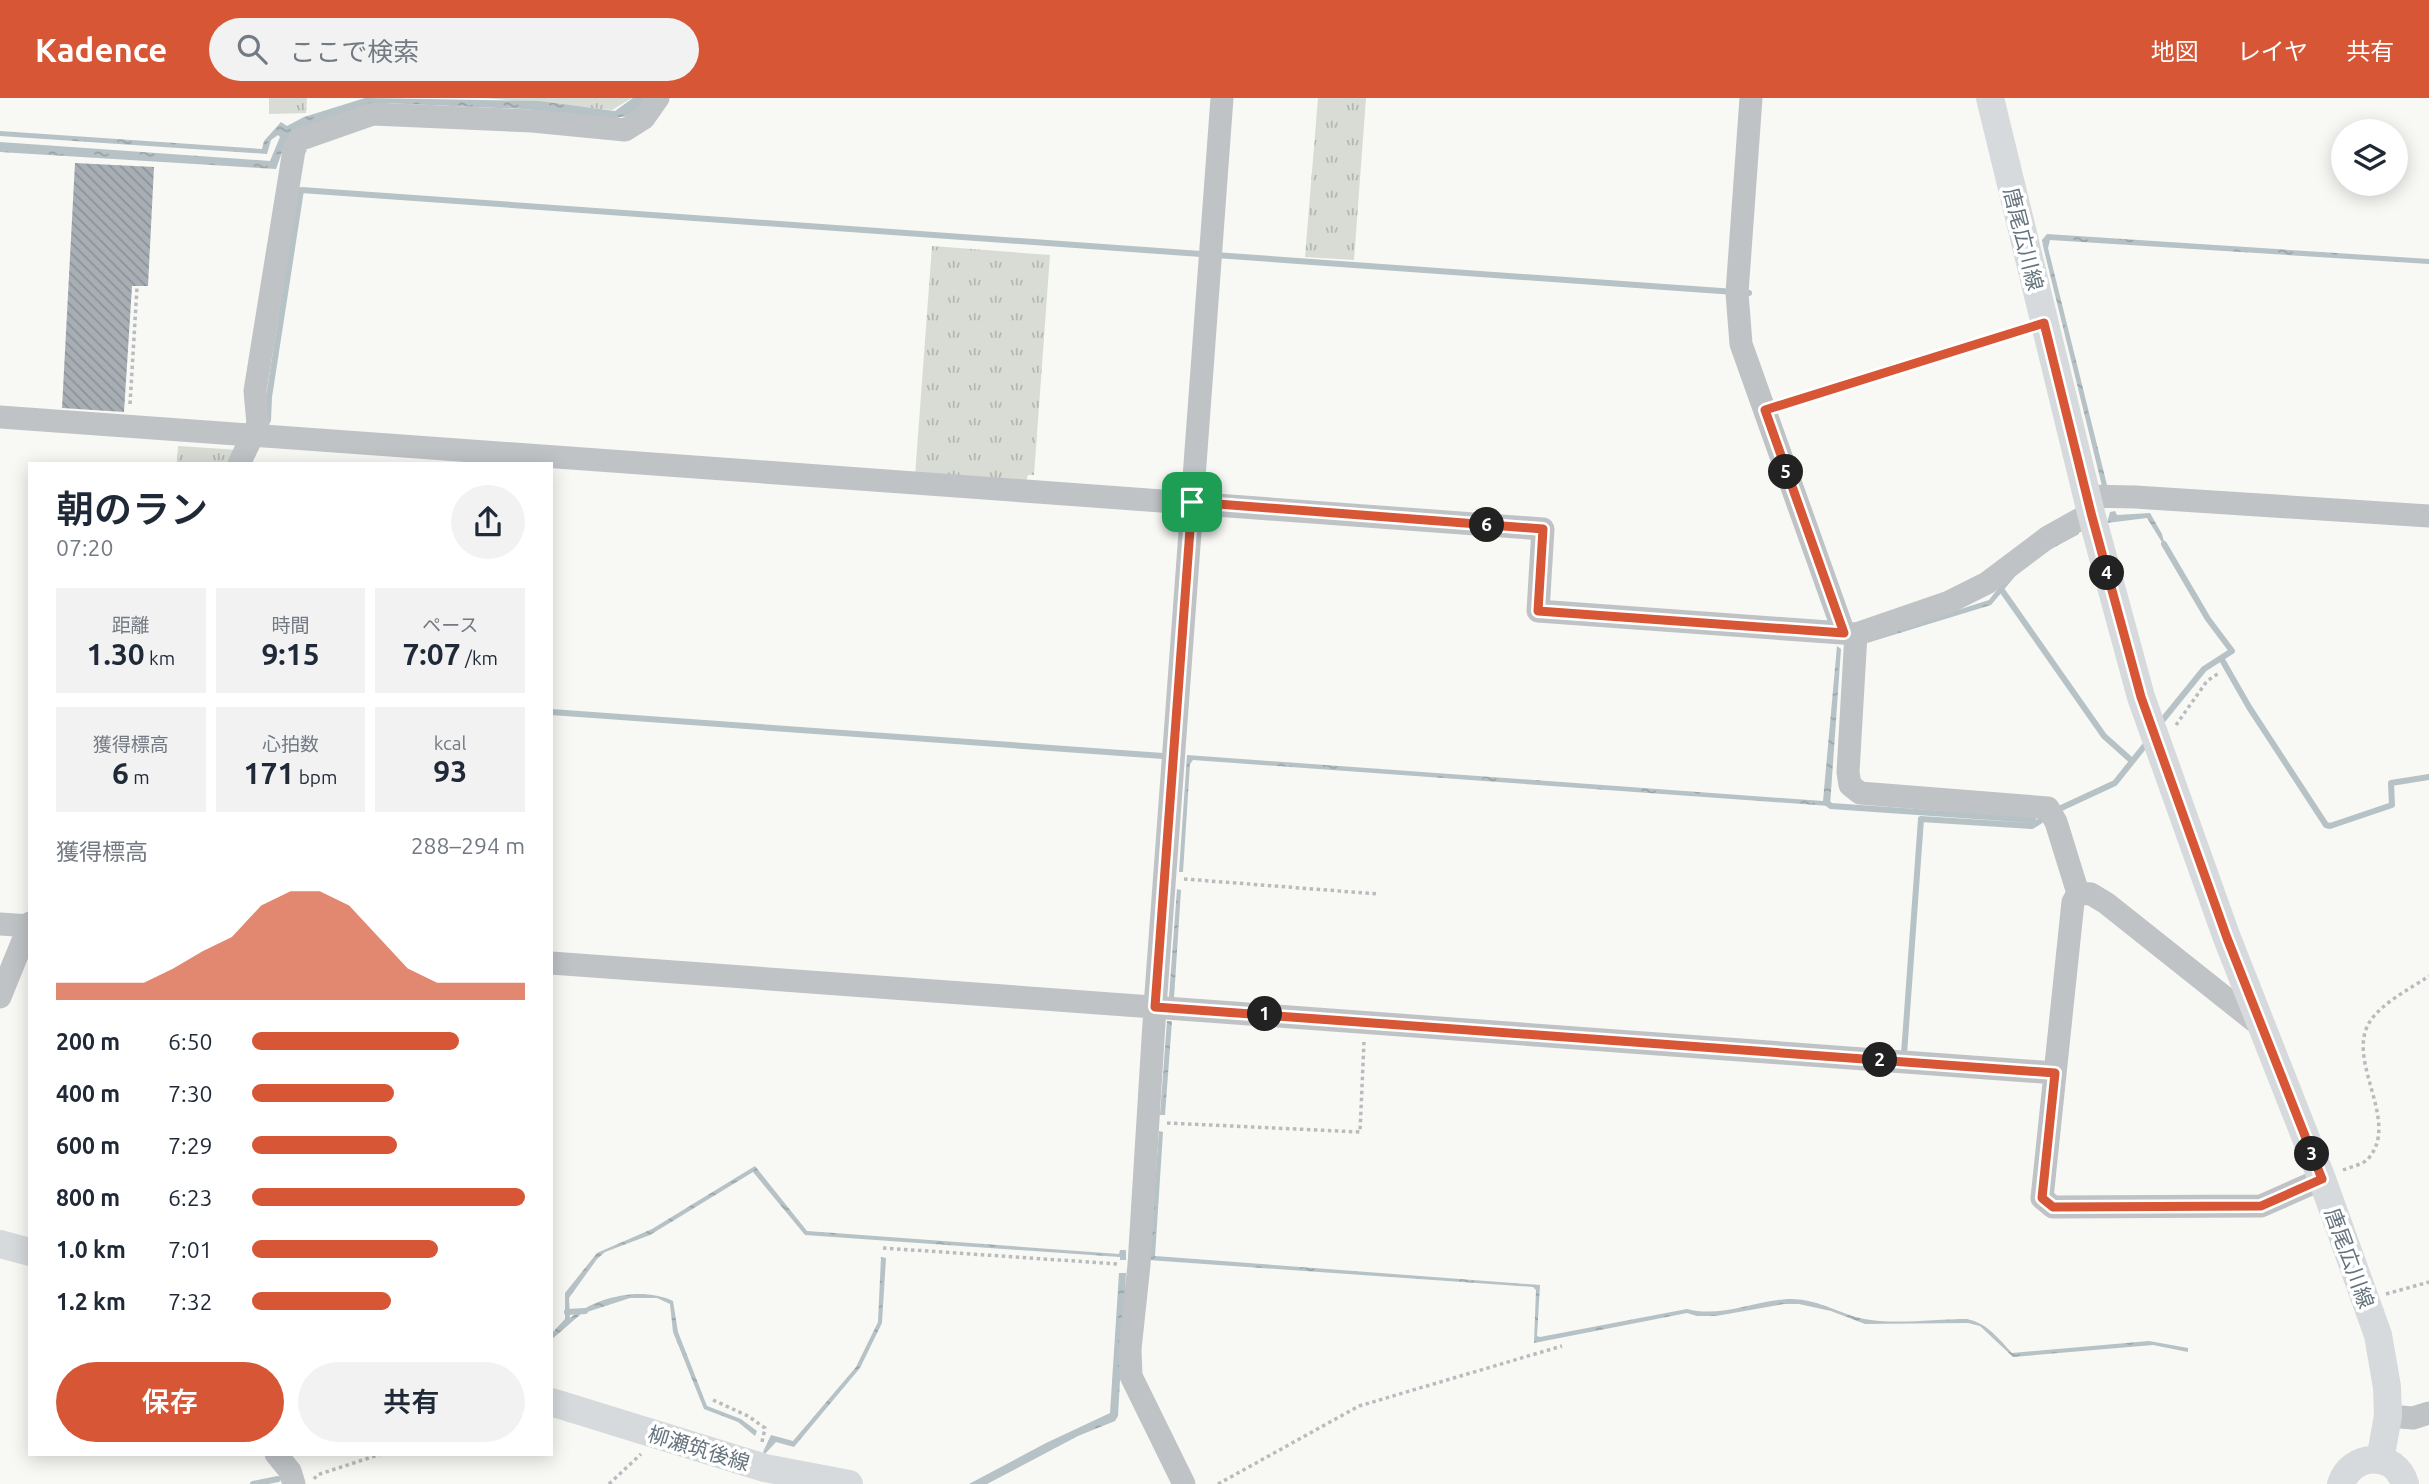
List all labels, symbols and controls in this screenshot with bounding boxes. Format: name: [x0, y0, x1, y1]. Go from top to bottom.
search box: [209, 18, 699, 81]
icon: search: [233, 30, 271, 68]
text: Kadence: [35, 31, 167, 68]
text: ここで検索: [289, 37, 419, 66]
text: 地図: [2151, 38, 2199, 65]
text: レイヤ: [2237, 38, 2308, 65]
text: 共有: [2346, 38, 2394, 65]
map controls: [2331, 119, 2408, 196]
button: layers: [2331, 119, 2408, 196]
street label: 唐尾広川線: [2000, 185, 2048, 293]
pin: 5: [1768, 454, 1803, 490]
text: 5: [1780, 460, 1791, 482]
pin: [1162, 472, 1222, 532]
icon: arrive: [1173, 483, 1211, 521]
button: share: [451, 485, 525, 559]
text: 朝のラン: [56, 488, 208, 530]
pin: 6: [1470, 508, 1504, 542]
text: 6: [1481, 513, 1492, 535]
text: 07:20: [56, 535, 114, 560]
pin: 4: [2090, 556, 2124, 590]
text: 4: [2101, 561, 2112, 583]
text: 距離: [112, 614, 150, 636]
text: 時間: [271, 614, 310, 636]
text: ペース: [422, 614, 478, 636]
text: 1.30: [87, 637, 145, 671]
text: 9:15: [261, 637, 320, 671]
text: 7:07: [402, 637, 461, 671]
text: km: [145, 647, 175, 669]
text: /km: [461, 647, 498, 669]
text: kcal: [434, 732, 467, 754]
text: 獲得標高: [93, 733, 169, 755]
text: 心拍数: [262, 733, 319, 755]
text: 93: [433, 754, 467, 788]
text: 6: [112, 756, 129, 790]
text: 171: [244, 756, 294, 790]
text: m: [129, 766, 150, 788]
text: bpm: [294, 766, 337, 788]
text: 288–294 m: [411, 833, 525, 858]
text: 獲得標高: [56, 839, 148, 864]
pin: 1: [1248, 996, 1282, 1032]
text: 1: [1259, 1002, 1270, 1024]
text: 200 m: [56, 1029, 120, 1054]
text: 6:50: [168, 1029, 213, 1054]
pin: 2: [1862, 1042, 1898, 1077]
text: 2: [1874, 1048, 1885, 1070]
text: 400 m: [56, 1081, 120, 1106]
text: 7:30: [168, 1081, 213, 1106]
text: 600 m: [56, 1133, 120, 1158]
text: 7:29: [168, 1133, 213, 1158]
pin: 3: [2294, 1136, 2330, 1172]
text: 3: [2306, 1142, 2317, 1164]
text: 800 m: [56, 1185, 120, 1210]
text: 6:23: [168, 1185, 213, 1210]
street label: 唐尾広川線: [2321, 1205, 2379, 1311]
text: 1.0 km: [56, 1237, 126, 1262]
text: 7:01: [168, 1237, 213, 1262]
text: 1.2 km: [56, 1289, 126, 1314]
text: 7:32: [168, 1289, 213, 1314]
button: 保存: [56, 1362, 284, 1442]
button: 共有: [298, 1362, 525, 1442]
street label: 柳瀬筑後線: [645, 1421, 753, 1475]

